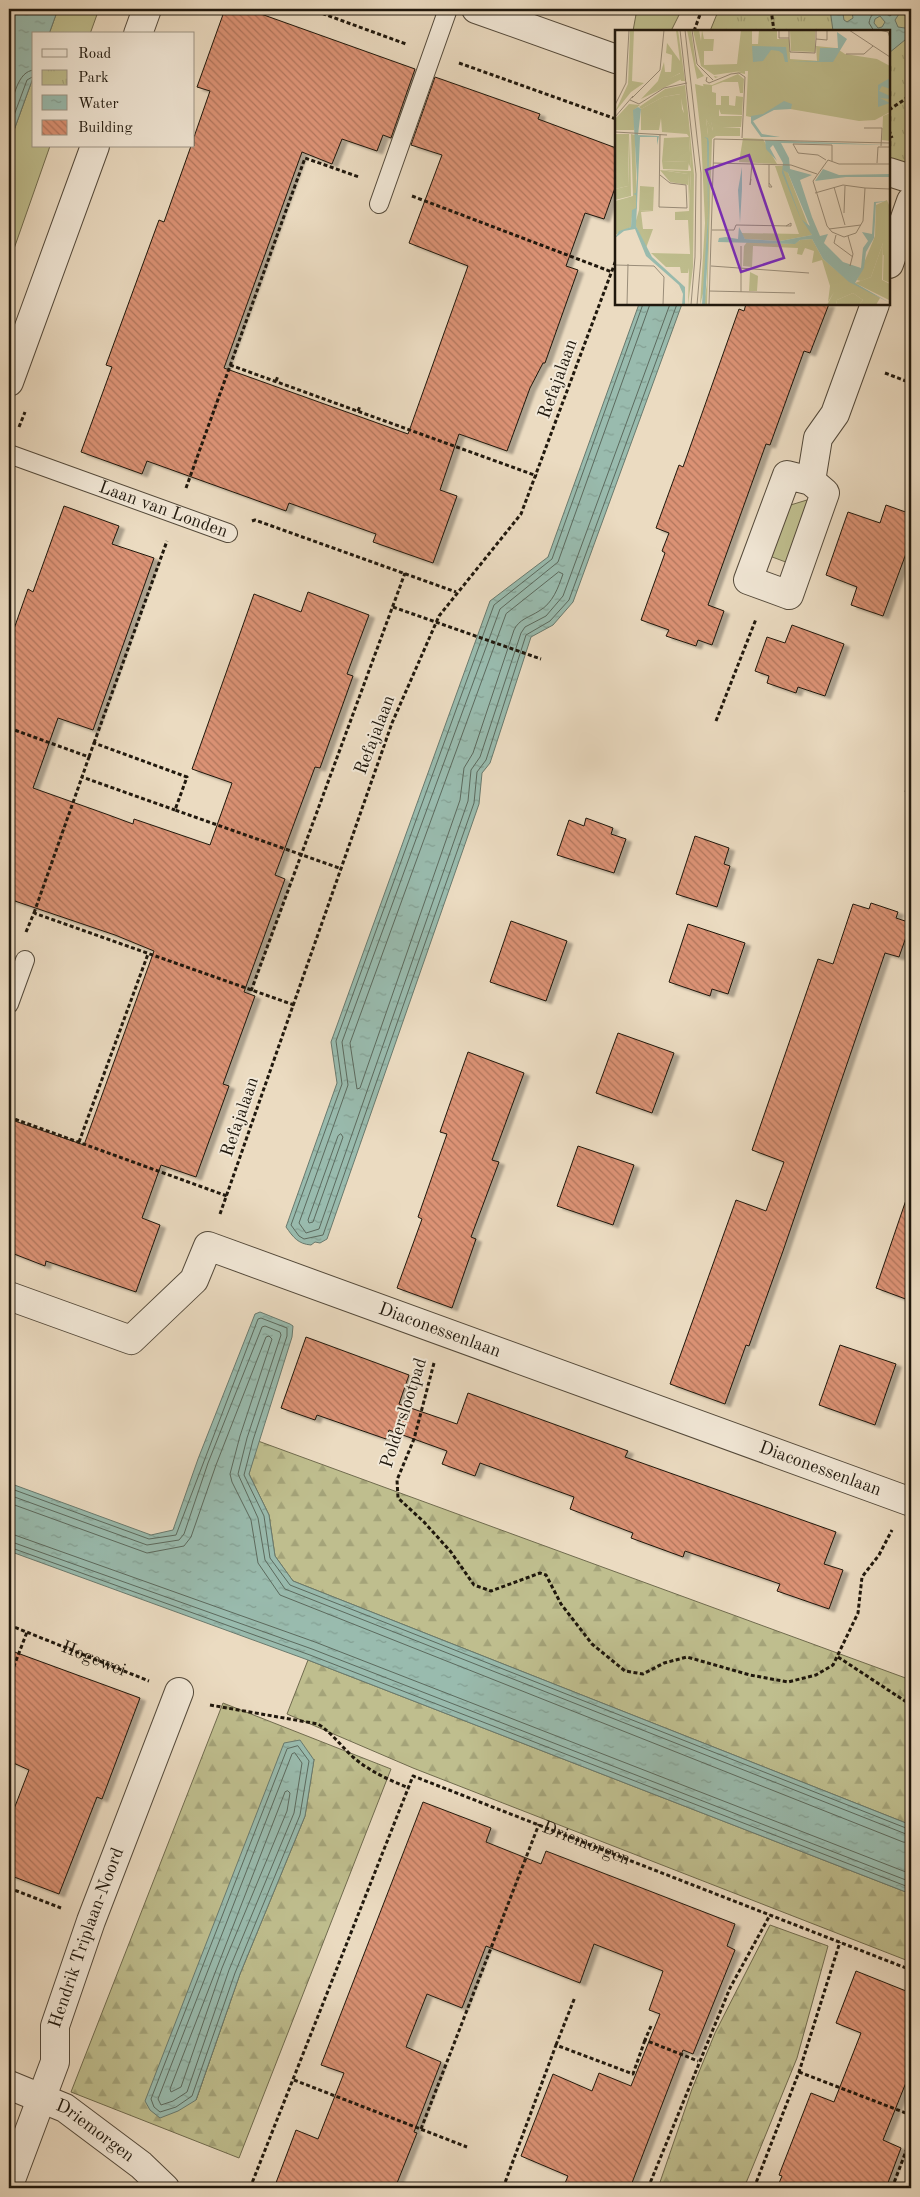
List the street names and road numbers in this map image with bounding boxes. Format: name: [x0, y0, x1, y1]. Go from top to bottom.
street label: Refajalaan: [535, 337, 581, 421]
street label: Laan van Londen: [97, 478, 230, 541]
street label: Refajalaan: [352, 693, 398, 777]
street label: Refajalaan: [218, 1075, 262, 1159]
street label: Diaconessenlaan: [376, 1300, 503, 1361]
street label: Polderslootpad: [378, 1356, 430, 1470]
street label: Diaconessenlaan: [757, 1438, 884, 1500]
street label: Hogewei: [59, 1638, 128, 1680]
street label: Driemorgen: [540, 1818, 633, 1869]
street label: Hendrik Triplaan-Noord: [46, 1845, 127, 2030]
street label: Driemorgen: [53, 2096, 138, 2166]

